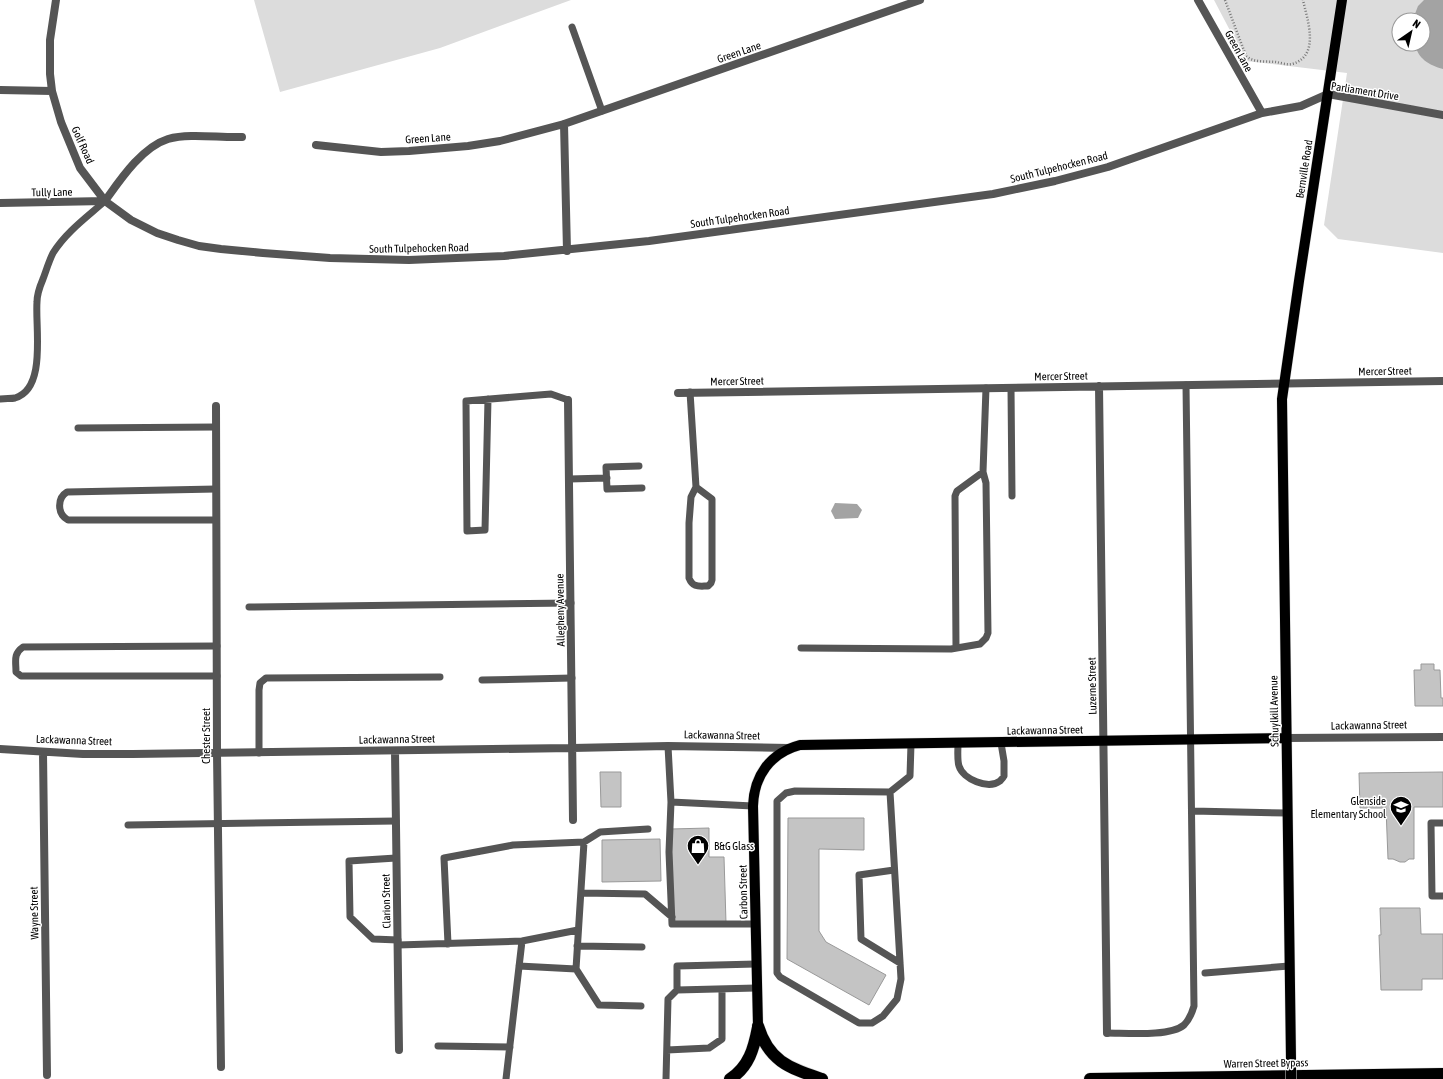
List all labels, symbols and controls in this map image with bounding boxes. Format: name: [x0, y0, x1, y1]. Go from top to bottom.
north arrow: [1391, 12, 1431, 52]
text: N: [1411, 17, 1423, 31]
street label: Green Lane: [1223, 28, 1255, 74]
street label: Green Lane: [716, 39, 762, 65]
street label: Parliament Drive: [1330, 80, 1400, 102]
street label: Golf Road: [69, 125, 97, 165]
street label: Green Lane: [405, 130, 451, 146]
street label: Bernville Road: [1293, 139, 1315, 199]
street label: South Tulpehocken Road: [1009, 149, 1109, 185]
street label: Tully Lane: [31, 186, 73, 198]
street label: South Tulpehocken Road: [690, 204, 790, 230]
street label: South Tulpehocken Road: [369, 241, 469, 255]
street label: Mercer Street: [1358, 365, 1412, 377]
street label: Mercer Street: [1034, 370, 1088, 382]
street label: Mercer Street: [710, 375, 764, 387]
street label: Allegheny Avenue: [553, 573, 567, 647]
street label: Luzerne Street: [1085, 657, 1099, 715]
street label: Schuylkill Avenue: [1267, 675, 1281, 747]
street label: Chester Street: [200, 708, 212, 764]
street label: Lackawanna Street: [1331, 718, 1407, 732]
street label: Lackawanna Street: [1007, 723, 1083, 737]
street label: Lackawanna Street: [684, 728, 760, 742]
street label: Lackawanna Street: [359, 732, 435, 746]
street label: Lackawanna Street: [36, 733, 112, 747]
school or university icon: Glenside Elementary School: [1388, 794, 1414, 827]
place label: Glenside Elementary School: [1310, 795, 1386, 820]
shop icon: B&G Glass: [685, 833, 711, 866]
place label: B&G Glass: [714, 840, 754, 852]
street label: Carbon Street: [737, 865, 749, 919]
street label: Clarion Street: [380, 873, 392, 929]
street label: Wayne Street: [28, 886, 40, 940]
street label: Warren Street Bypass: [1224, 1056, 1308, 1070]

